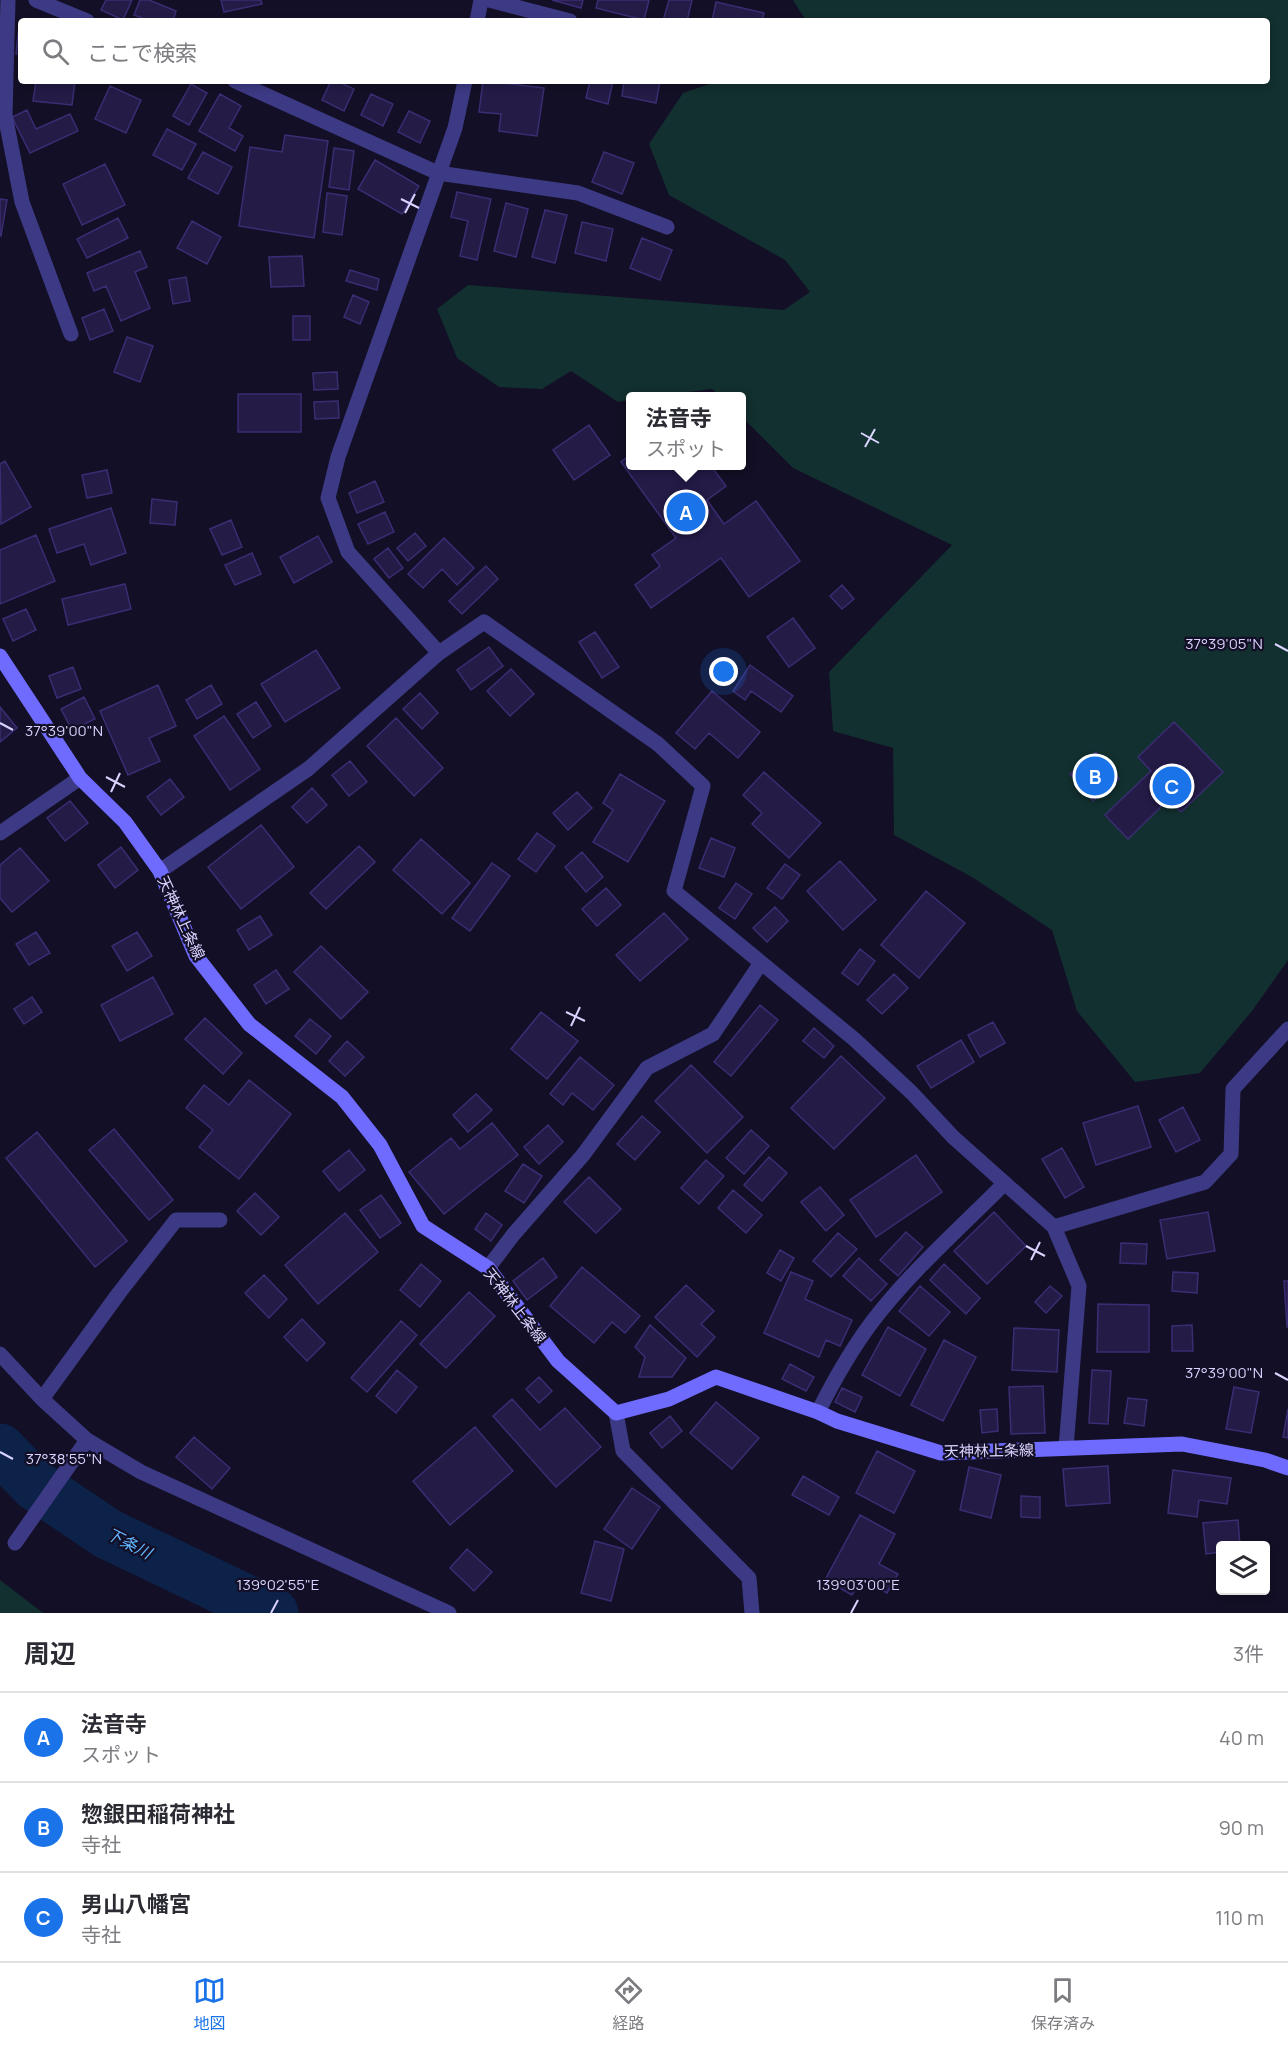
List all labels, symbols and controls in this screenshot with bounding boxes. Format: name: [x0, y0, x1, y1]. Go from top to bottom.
search box: [18, 18, 1270, 84]
icon: search: [39, 35, 72, 68]
text: ここで検索: [87, 38, 197, 68]
popup: [626, 392, 746, 470]
text: 法音寺: [646, 403, 712, 433]
text: スポット: [646, 435, 726, 462]
pin: A: [666, 490, 706, 534]
text: 37°39'05"N: [1185, 633, 1263, 654]
your location: [709, 657, 738, 686]
text: 37°39'00"N: [25, 720, 103, 741]
pin: B: [1076, 754, 1114, 798]
pin: C: [1152, 764, 1192, 808]
street label: 天神林上条線: [153, 873, 210, 963]
street label: 天神林上条線: [479, 1264, 551, 1348]
text: 37°39'00"N: [1185, 1362, 1263, 1383]
street label: 天神林上条線: [944, 1439, 1034, 1462]
text: 37°38'55"N: [26, 1448, 102, 1469]
water label: 下条川: [103, 1522, 157, 1565]
map controls: [1216, 1541, 1270, 1595]
button: layers: [1216, 1541, 1270, 1595]
text: 139°02'55"E: [237, 1574, 319, 1595]
text: 139°03'00"E: [816, 1574, 900, 1595]
text: 周辺: [24, 1635, 76, 1671]
text: 3件: [1233, 1640, 1264, 1667]
text: 法音寺: [81, 1709, 147, 1739]
text: A: [37, 1724, 50, 1751]
text: 40 m: [1219, 1724, 1264, 1751]
text: スポット: [81, 1741, 161, 1768]
text: 惣銀田稲荷神社: [81, 1799, 235, 1829]
text: B: [37, 1814, 50, 1841]
text: 90 m: [1218, 1814, 1264, 1841]
text: 寺社: [81, 1831, 121, 1858]
text: 男山八幡宮: [81, 1889, 191, 1919]
text: C: [36, 1904, 51, 1931]
text: 110 m: [1215, 1904, 1264, 1931]
text: 寺社: [81, 1921, 121, 1948]
tab: 地図: [193, 1974, 226, 2034]
tab: 経路: [612, 1974, 645, 2034]
tab: 保存済み: [1031, 1974, 1095, 2034]

